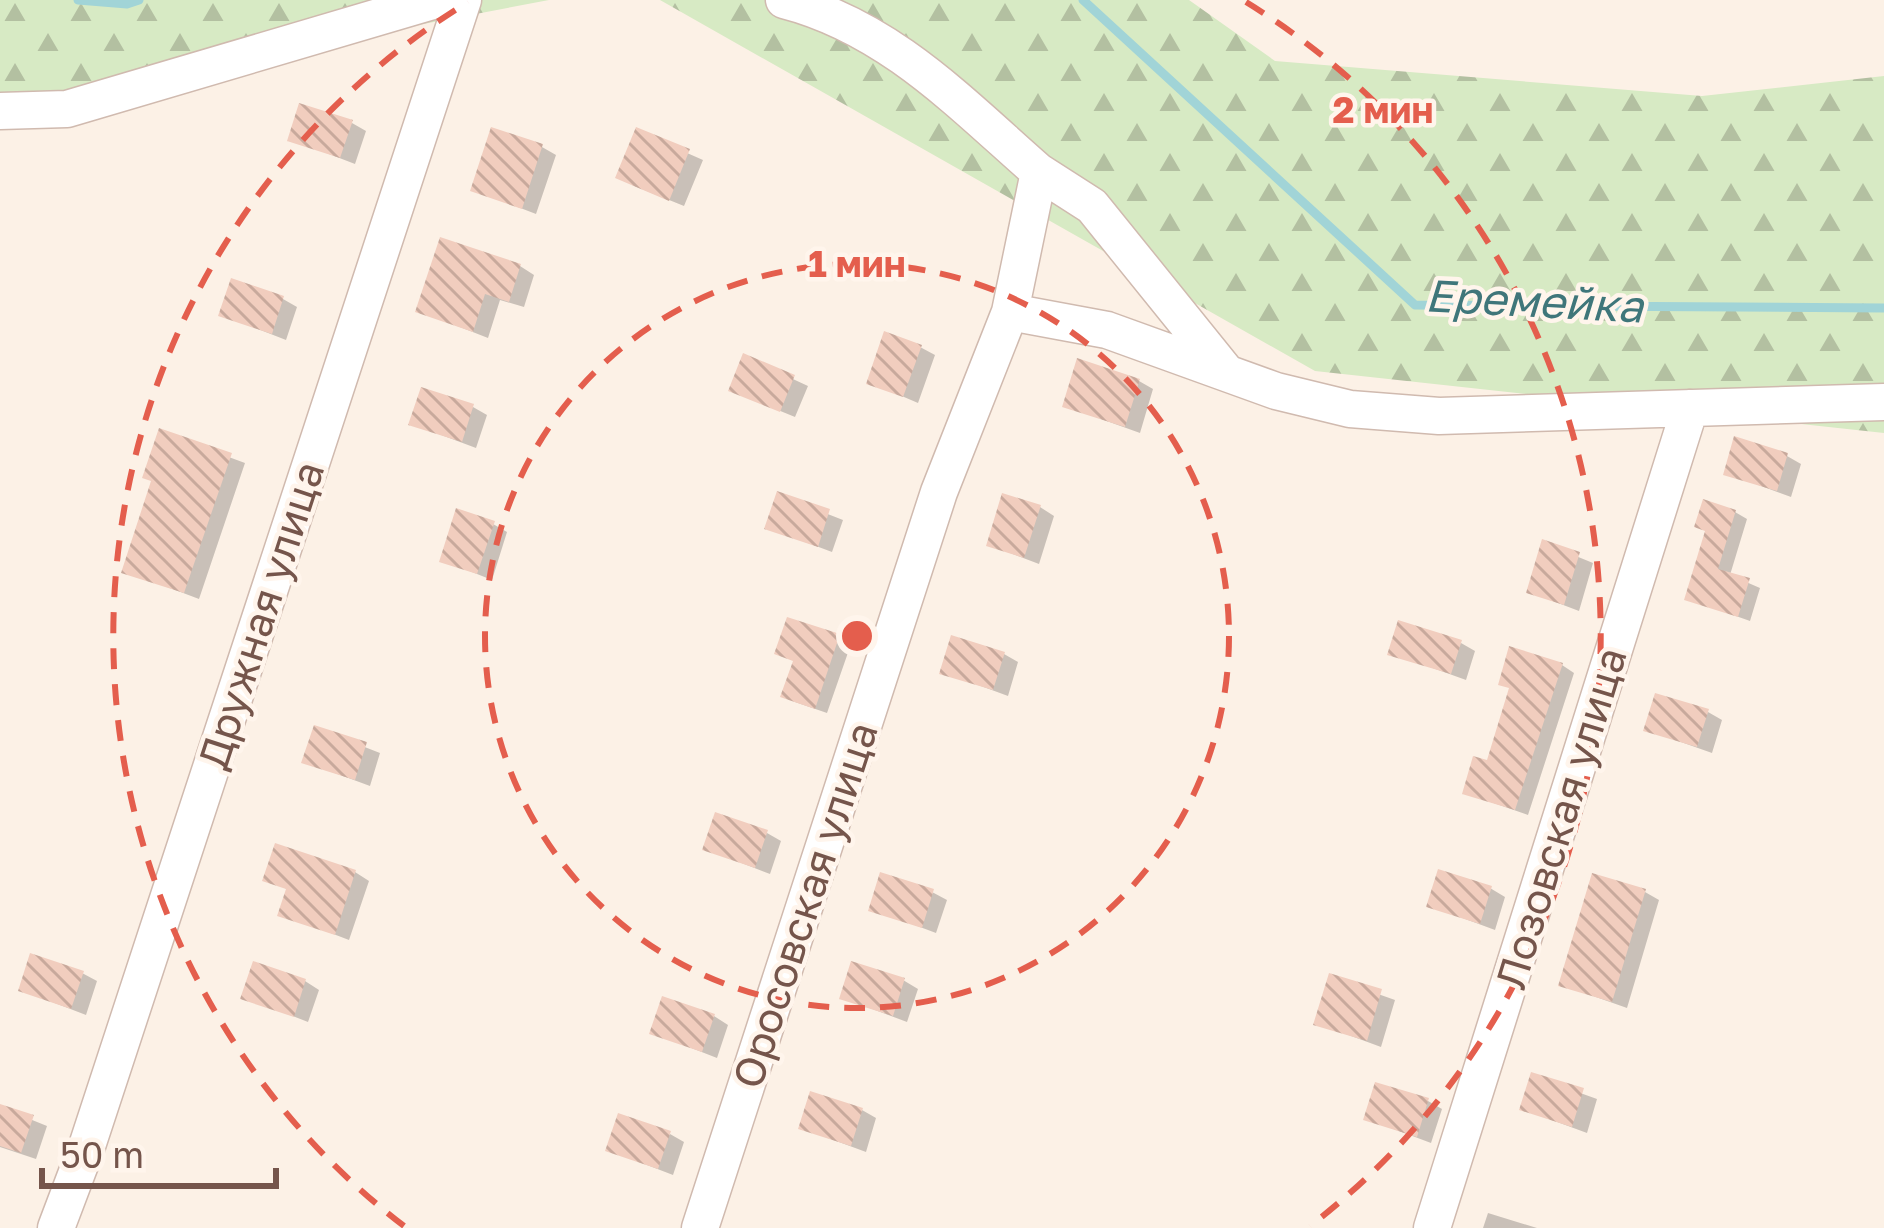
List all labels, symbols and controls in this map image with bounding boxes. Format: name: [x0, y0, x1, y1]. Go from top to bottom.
text: 2 мин: [1333, 88, 1433, 131]
text: 1 мин: [808, 242, 906, 285]
water label: Еремейка: [1424, 267, 1646, 333]
street label: Дружная улица: [187, 455, 333, 775]
centre of rings: [836, 615, 878, 657]
street label: Лозовская улица: [1484, 641, 1636, 994]
street label: Оросовская улица: [721, 715, 887, 1094]
scale bar: [42, 1114, 276, 1188]
text: 50 m: [60, 1133, 144, 1176]

